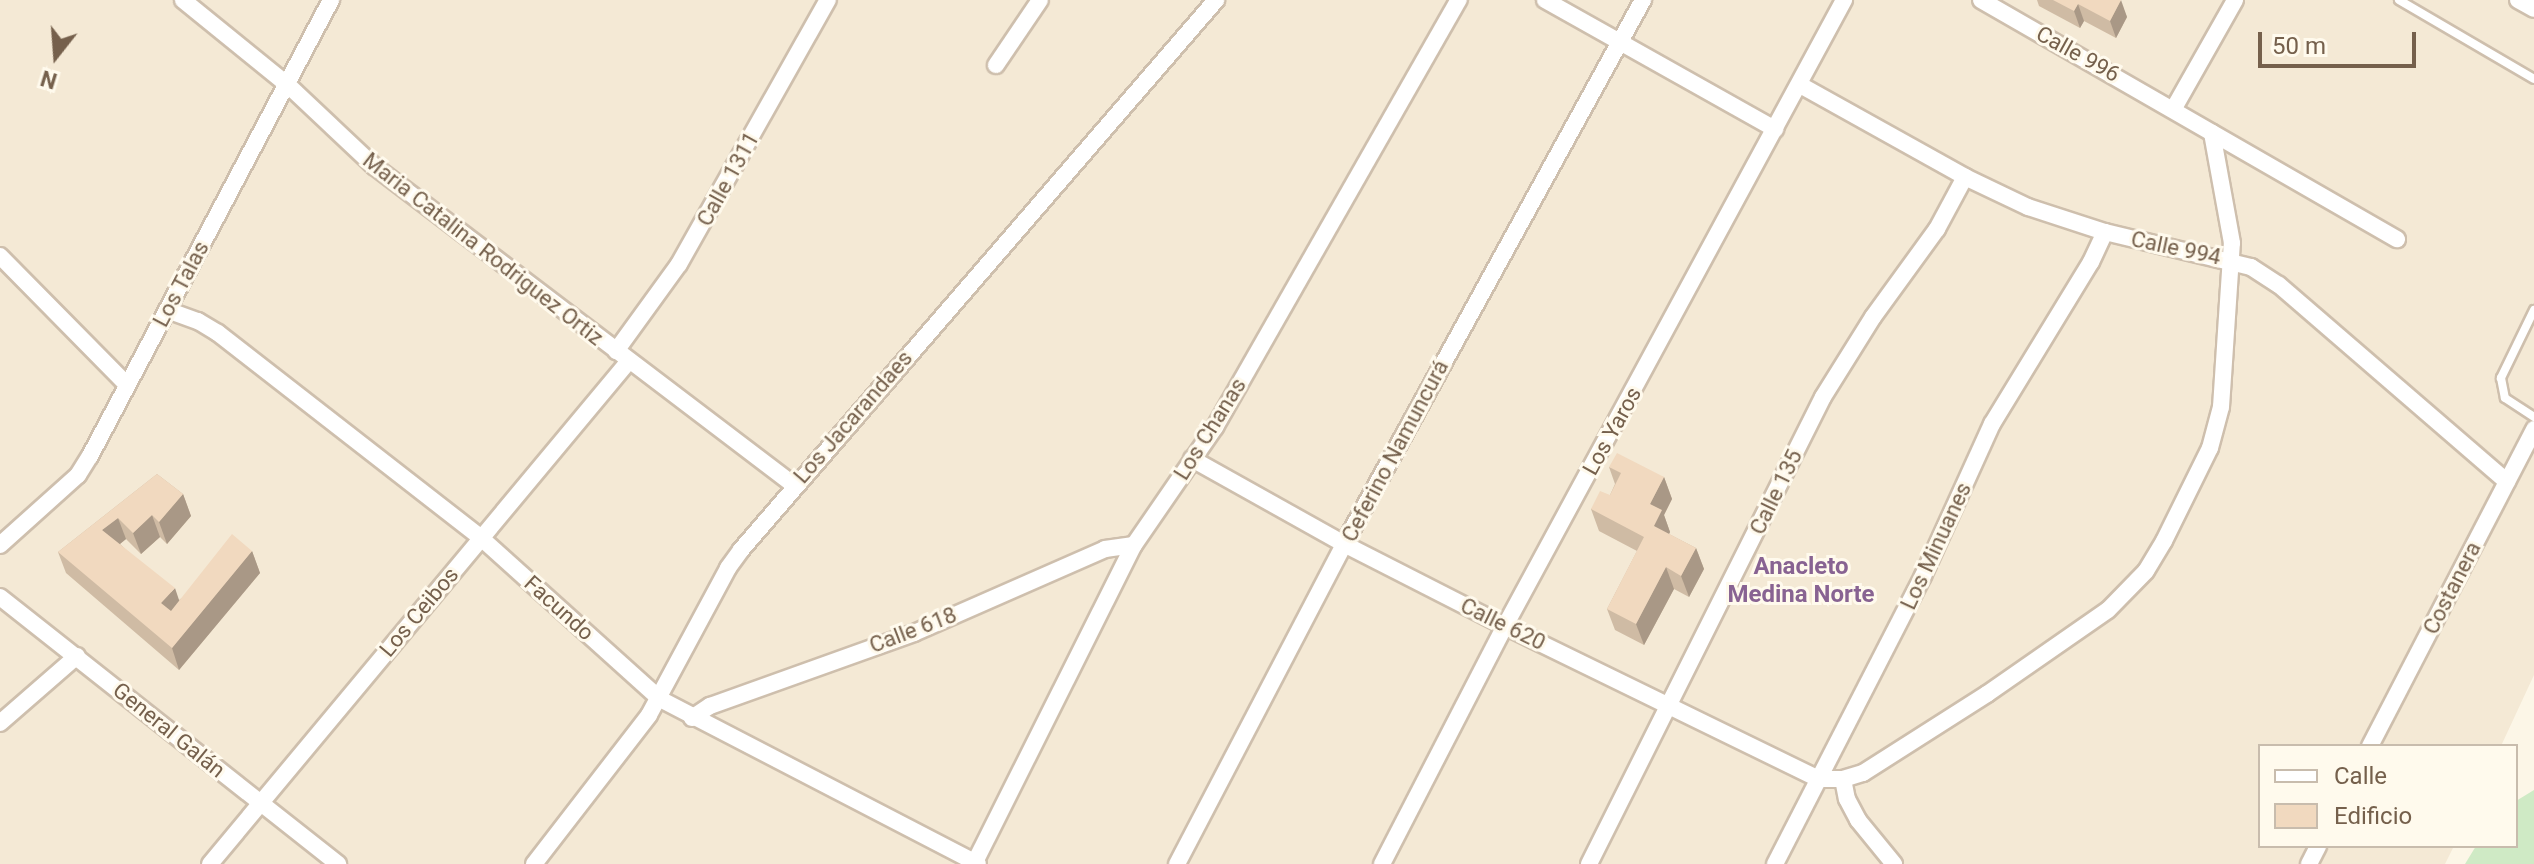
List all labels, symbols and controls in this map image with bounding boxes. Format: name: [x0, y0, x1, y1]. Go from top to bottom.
north arrow: [16, 16, 96, 96]
scale bar: [2262, 16, 2420, 66]
street label: Calle 996: [2032, 20, 2124, 88]
text: 50 m: [2272, 32, 2326, 60]
text: N: [38, 65, 60, 94]
street label: Calle 1311: [691, 127, 765, 231]
street label: Maria Catalina Rodriguez Ortiz: [358, 147, 608, 351]
street label: Calle 994: [2129, 226, 2223, 270]
street label: Los Talas: [147, 236, 215, 332]
street label: Los Jacarandaes: [788, 345, 918, 489]
street label: Ceferino Namuncurá: [1336, 356, 1454, 546]
street label: Los Chanas: [1168, 373, 1252, 485]
street label: Los Yaros: [1577, 382, 1647, 480]
street label: Calle 135: [1744, 445, 1808, 539]
street label: Los Minuanes: [1895, 478, 1977, 614]
street label: Costanera: [2417, 537, 2487, 639]
district label: Anacleto Medina Norte: [1727, 553, 1875, 609]
street label: Los Ceibos: [374, 562, 464, 662]
street label: Facundo: [519, 570, 599, 646]
street label: Calle 620: [1456, 592, 1550, 656]
street label: Calle 618: [866, 601, 960, 659]
street label: General Galán: [108, 677, 230, 783]
legend: [2258, 744, 2518, 848]
text: Calle: [2334, 762, 2387, 790]
text: Edificio: [2334, 802, 2412, 830]

